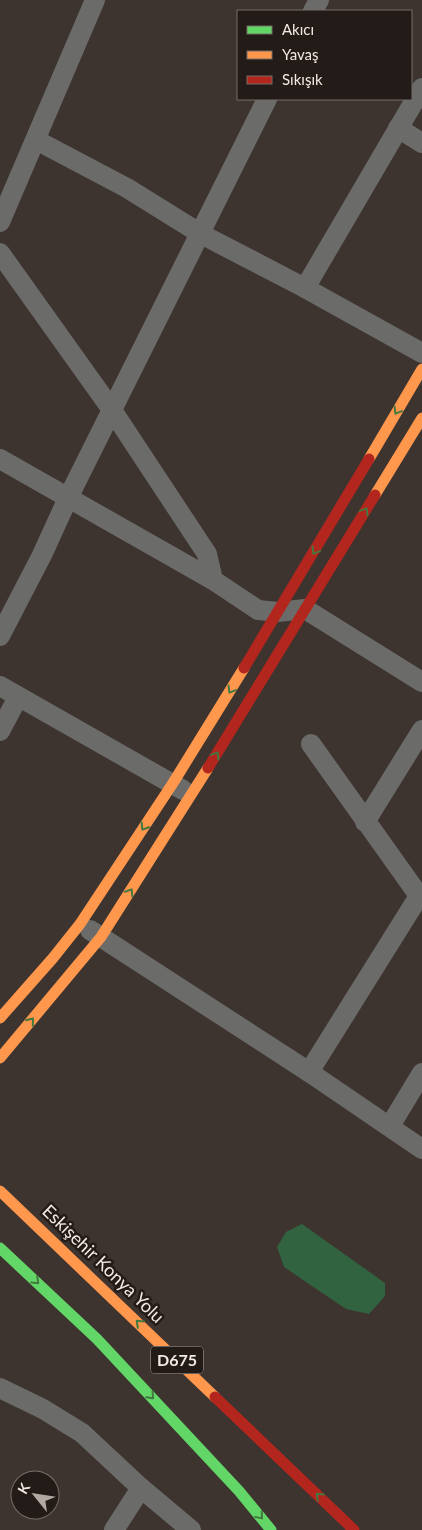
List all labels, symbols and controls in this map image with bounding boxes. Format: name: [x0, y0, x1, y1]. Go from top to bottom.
legend: [237, 10, 412, 100]
text: Akıcı: [282, 20, 314, 38]
text: Yavaş: [282, 45, 319, 63]
text: Sıkışık: [282, 70, 323, 88]
one-way arrow: [394, 405, 404, 414]
one-way arrow: [358, 508, 368, 517]
one-way arrow: [311, 545, 321, 554]
one-way arrow: [227, 685, 237, 694]
one-way arrow: [210, 751, 220, 760]
one-way arrow: [141, 822, 150, 831]
one-way arrow: [123, 888, 133, 897]
one-way arrow: [25, 1017, 34, 1026]
street label: Eskişehir Konya Yolu: [38, 1199, 169, 1327]
one-way arrow: [30, 1275, 39, 1284]
one-way arrow: [135, 1320, 144, 1329]
road number: D675: [151, 1346, 203, 1374]
one-way arrow: [145, 1391, 154, 1400]
north arrow: [10, 1470, 60, 1520]
text: K: [14, 1480, 33, 1497]
one-way arrow: [316, 1493, 325, 1502]
one-way arrow: [254, 1511, 263, 1520]

